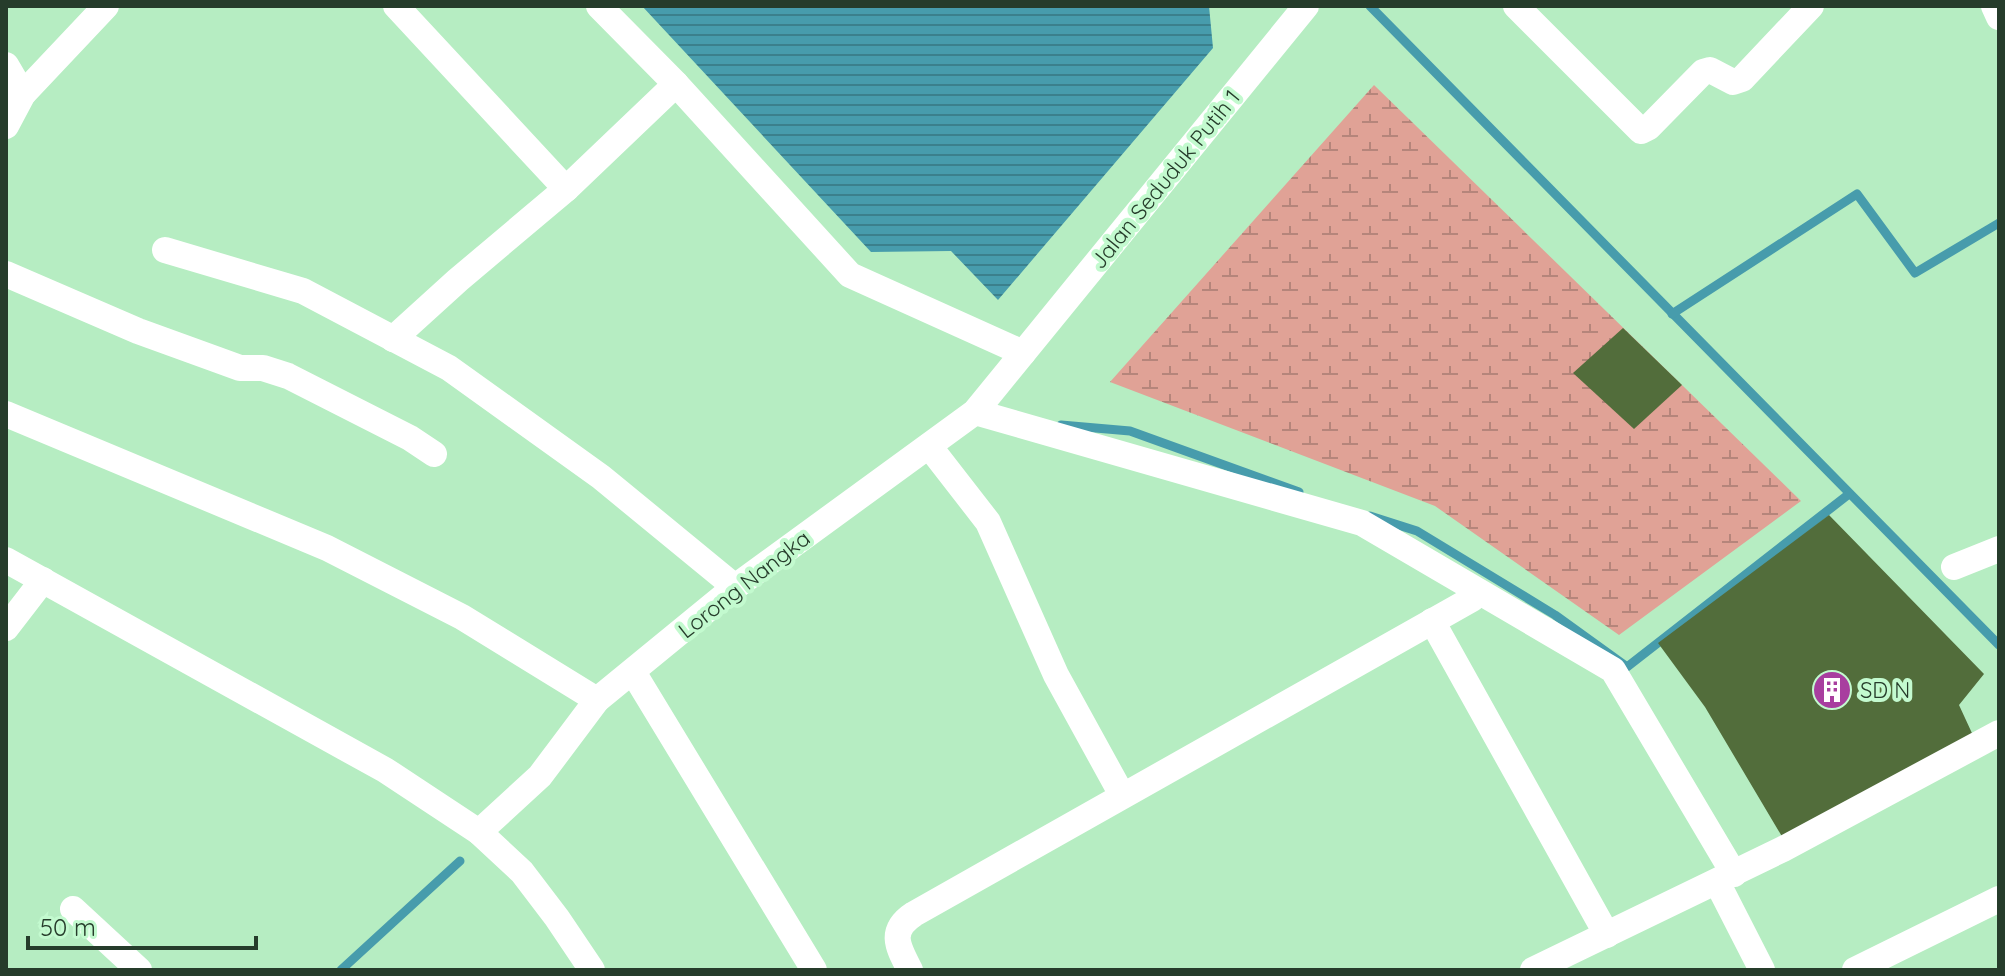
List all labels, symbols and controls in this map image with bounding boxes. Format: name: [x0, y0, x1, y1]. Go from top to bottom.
street label: Jalan Seduduk Putih 1: [1084, 84, 1246, 274]
street label: Lorong Nangka: [673, 524, 815, 644]
building icon: SD N: [1811, 669, 1853, 711]
place label: SD N: [1860, 676, 1910, 704]
scale bar: [28, 900, 256, 950]
text: 50 m: [40, 912, 96, 942]

